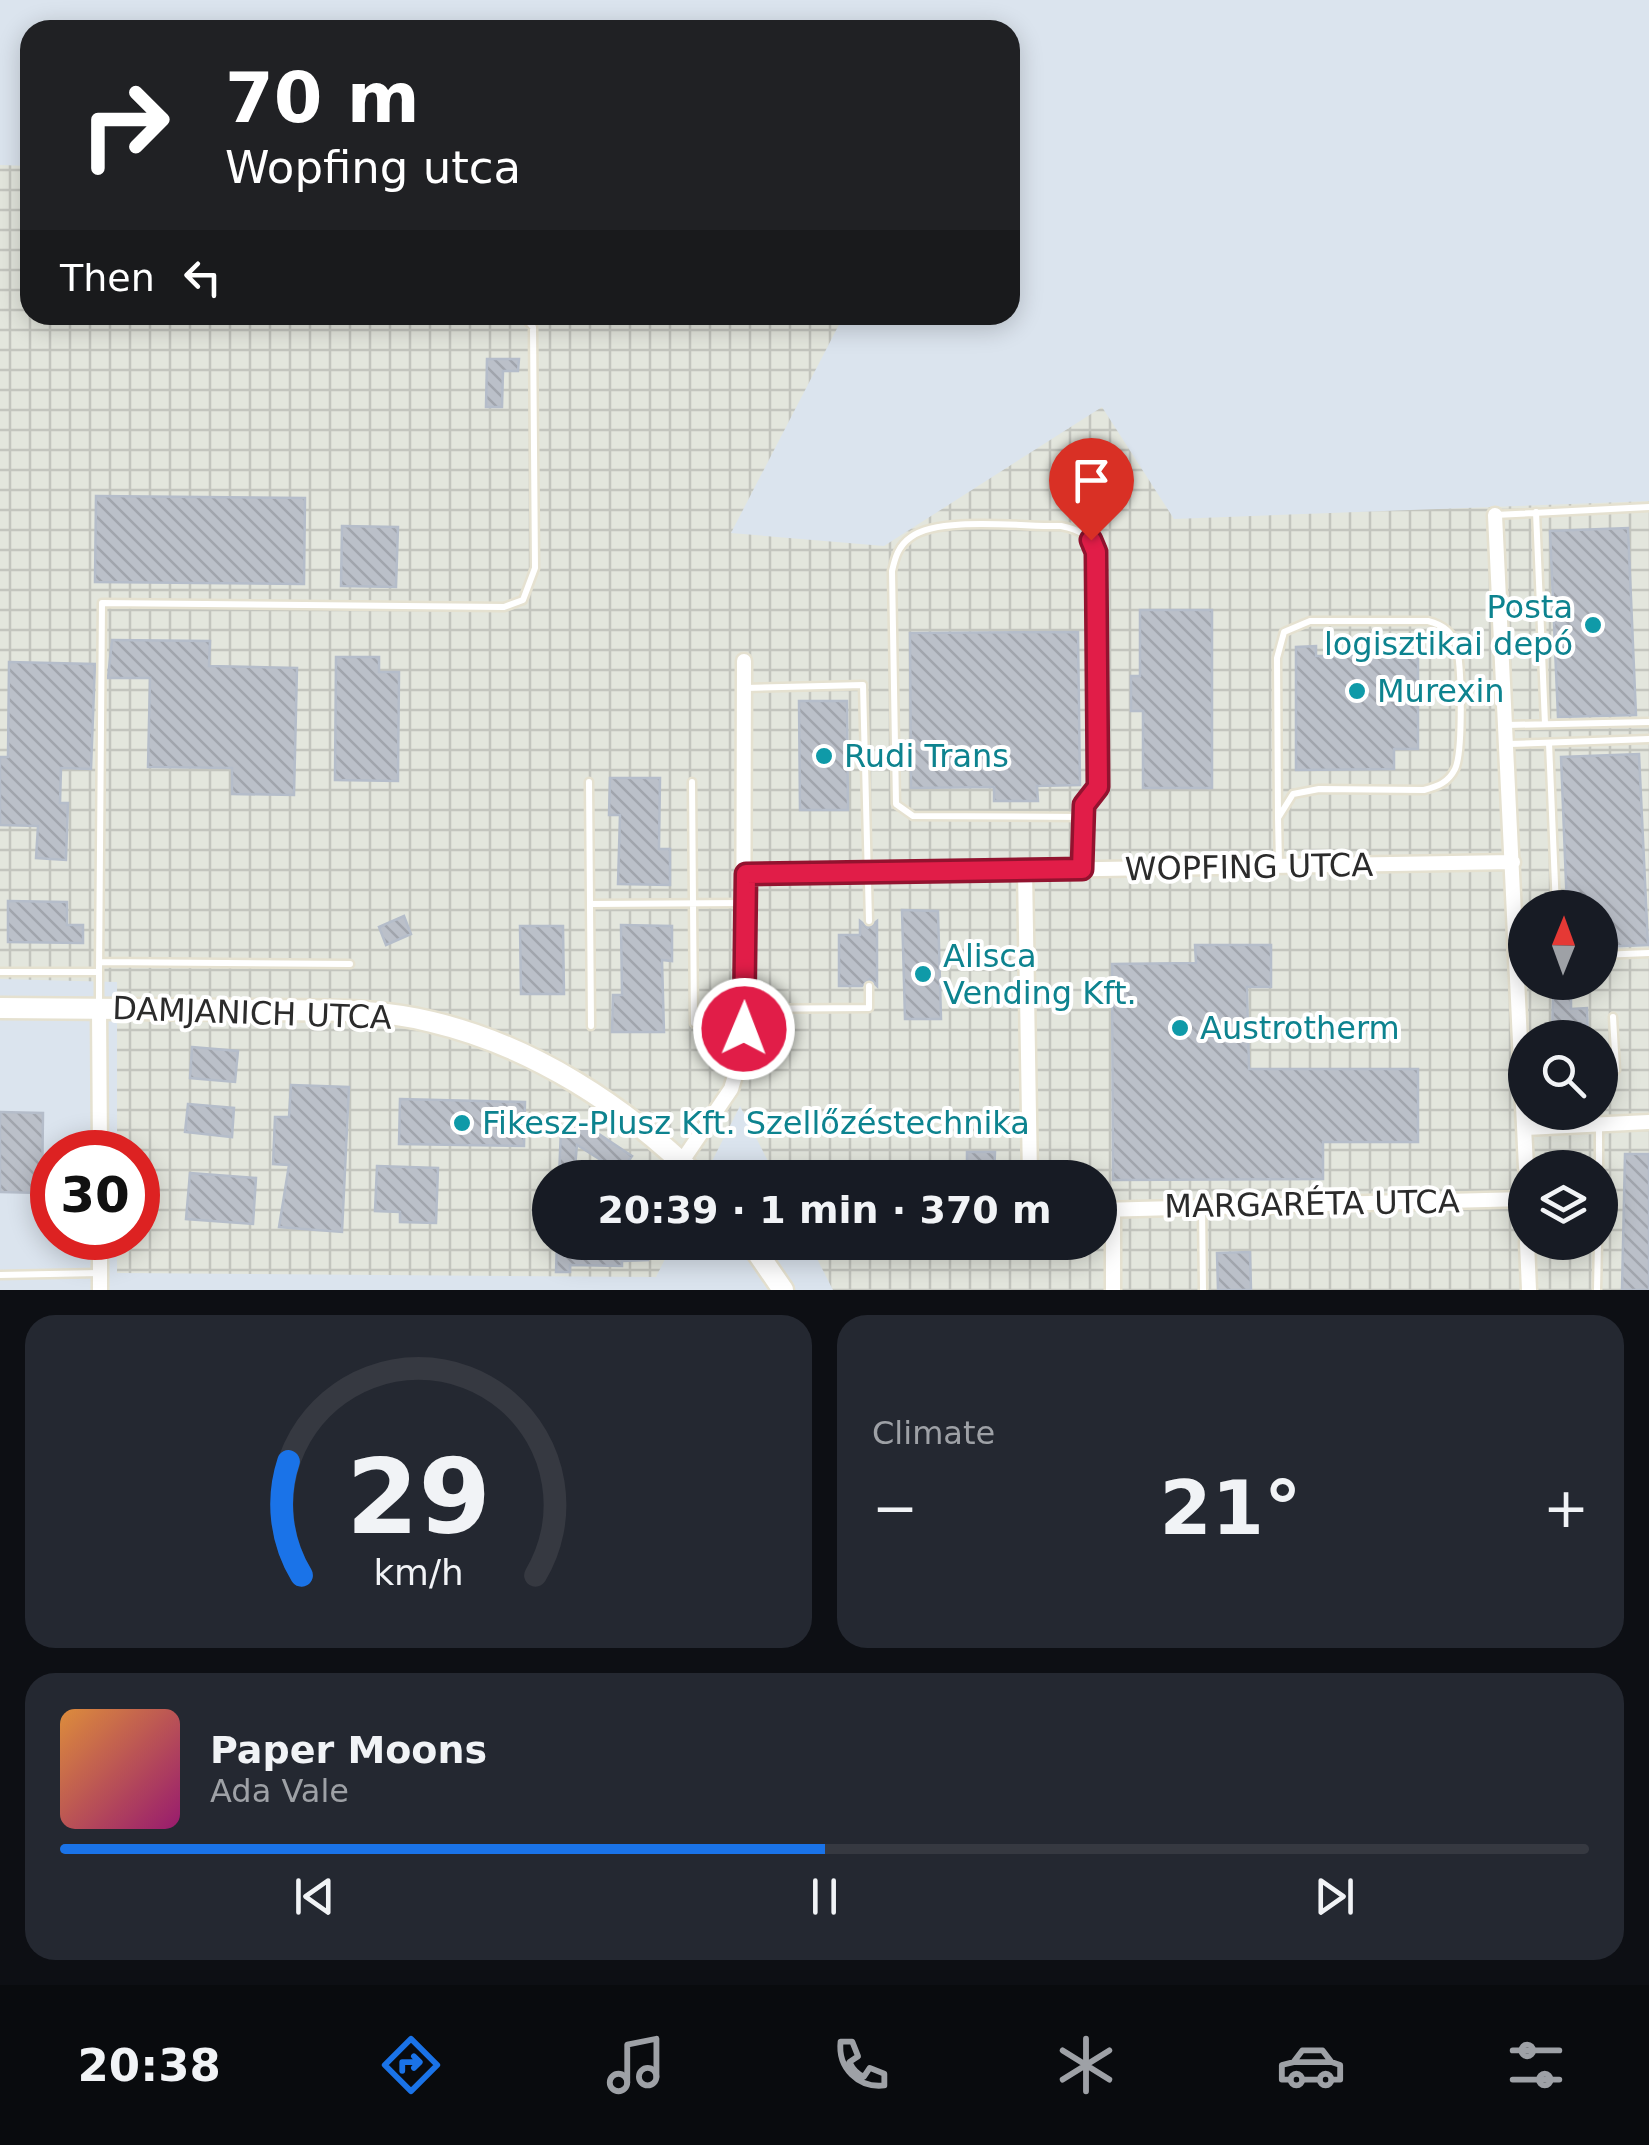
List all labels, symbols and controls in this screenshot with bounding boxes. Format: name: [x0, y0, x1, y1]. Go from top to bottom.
text: 70 m: [225, 57, 420, 139]
icon: right: [60, 60, 190, 190]
text: Wopfing utca: [225, 141, 521, 194]
icon: left: [175, 250, 230, 305]
text: Then: [60, 256, 155, 300]
pin: [1049, 438, 1134, 541]
icon: arrive: [1064, 453, 1119, 508]
place label: Posta logisztikai depó: [1324, 588, 1573, 663]
marker: Posta logisztikai depó: [1582, 614, 1604, 636]
place label: Murexin: [1377, 672, 1505, 710]
marker: Murexin: [1346, 680, 1368, 702]
place label: Rudi Trans: [844, 737, 1009, 775]
marker: Rudi Trans: [813, 745, 835, 767]
street label: WOPFING UTCA: [1125, 846, 1374, 888]
north arrow: [1508, 890, 1618, 1000]
map controls: [1508, 890, 1618, 1260]
place label: Alisca Vending Kft.: [943, 937, 1137, 1012]
marker: Alisca Vending Kft.: [912, 963, 934, 985]
position arrow: [692, 977, 796, 1081]
street label: DAMJANICH UTCA: [112, 989, 392, 1037]
place label: Austrotherm: [1200, 1009, 1400, 1047]
marker: Austrotherm: [1169, 1017, 1191, 1039]
button: search: [1508, 1020, 1618, 1130]
place label: Fikesz-Plusz Kft. Szellőzéstechnika: [482, 1104, 1030, 1142]
marker: Fikesz-Plusz Kft. Szellőzéstechnika: [451, 1112, 473, 1134]
speed limit sign: 30: [30, 1130, 160, 1260]
button: layers: [1508, 1150, 1618, 1260]
street label: MARGARÉTA UTCA: [1164, 1182, 1460, 1226]
text: 20:39 · 1 min · 370 m: [597, 1188, 1052, 1232]
text: Climate: [872, 1414, 995, 1452]
text: 29: [346, 1436, 491, 1558]
text: 21°: [1160, 1464, 1301, 1552]
text: −: [872, 1476, 918, 1540]
text: +: [1543, 1476, 1589, 1540]
text: km/h: [373, 1552, 464, 1593]
text: Paper Moons: [210, 1728, 487, 1772]
text: Ada Vale: [210, 1772, 349, 1810]
icon: previous: [287, 1869, 342, 1924]
icon: pause: [797, 1869, 852, 1924]
icon: next: [1307, 1869, 1362, 1924]
icon: directions: [376, 2030, 446, 2100]
icon: music: [601, 2030, 671, 2100]
icon: phone: [826, 2030, 896, 2100]
icon: climate: [1051, 2030, 1121, 2100]
icon: car: [1276, 2030, 1346, 2100]
icon: filters: [1501, 2030, 1571, 2100]
text: 20:38: [78, 2039, 221, 2092]

